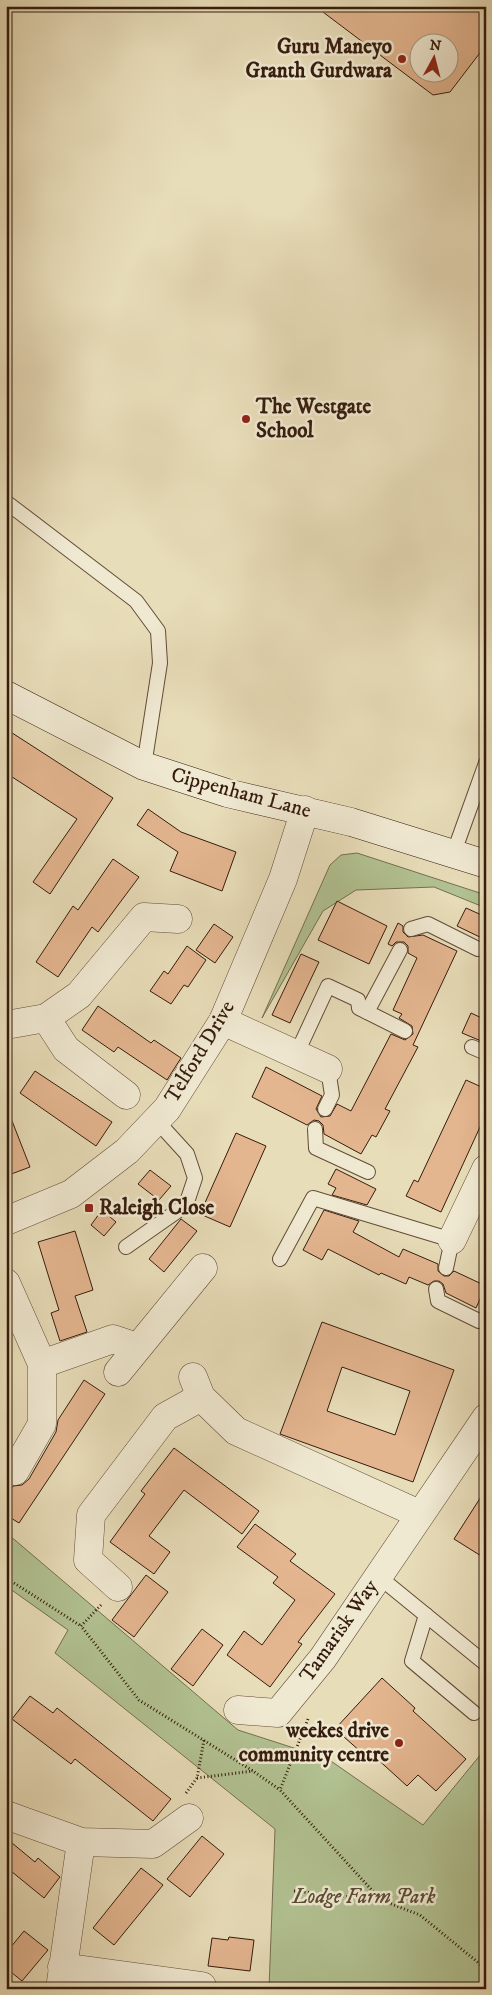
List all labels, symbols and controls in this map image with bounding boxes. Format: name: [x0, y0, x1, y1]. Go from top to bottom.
north arrow: [410, 32, 460, 82]
place label: Guru Maneyo Granth Gurdwara: [245, 34, 393, 84]
text: N: [429, 36, 443, 56]
marker: Guru Maneyo Granth Gurdwara: [396, 53, 408, 65]
place label: The Westgate School: [255, 394, 372, 444]
marker: The Westgate School: [240, 413, 252, 425]
street label: Cippenham Lane: [168, 762, 314, 824]
street label: Telford Drive: [159, 996, 241, 1108]
place label: Raleigh Close: [99, 1195, 214, 1221]
marker: Raleigh Close: [83, 1202, 95, 1214]
street label: Tamarisk Way: [294, 1574, 385, 1687]
place label: weekes drive community centre: [239, 1718, 389, 1768]
marker: weekes drive community centre: [393, 1737, 405, 1749]
park label: Lodge Farm Park: [291, 1884, 436, 1910]

